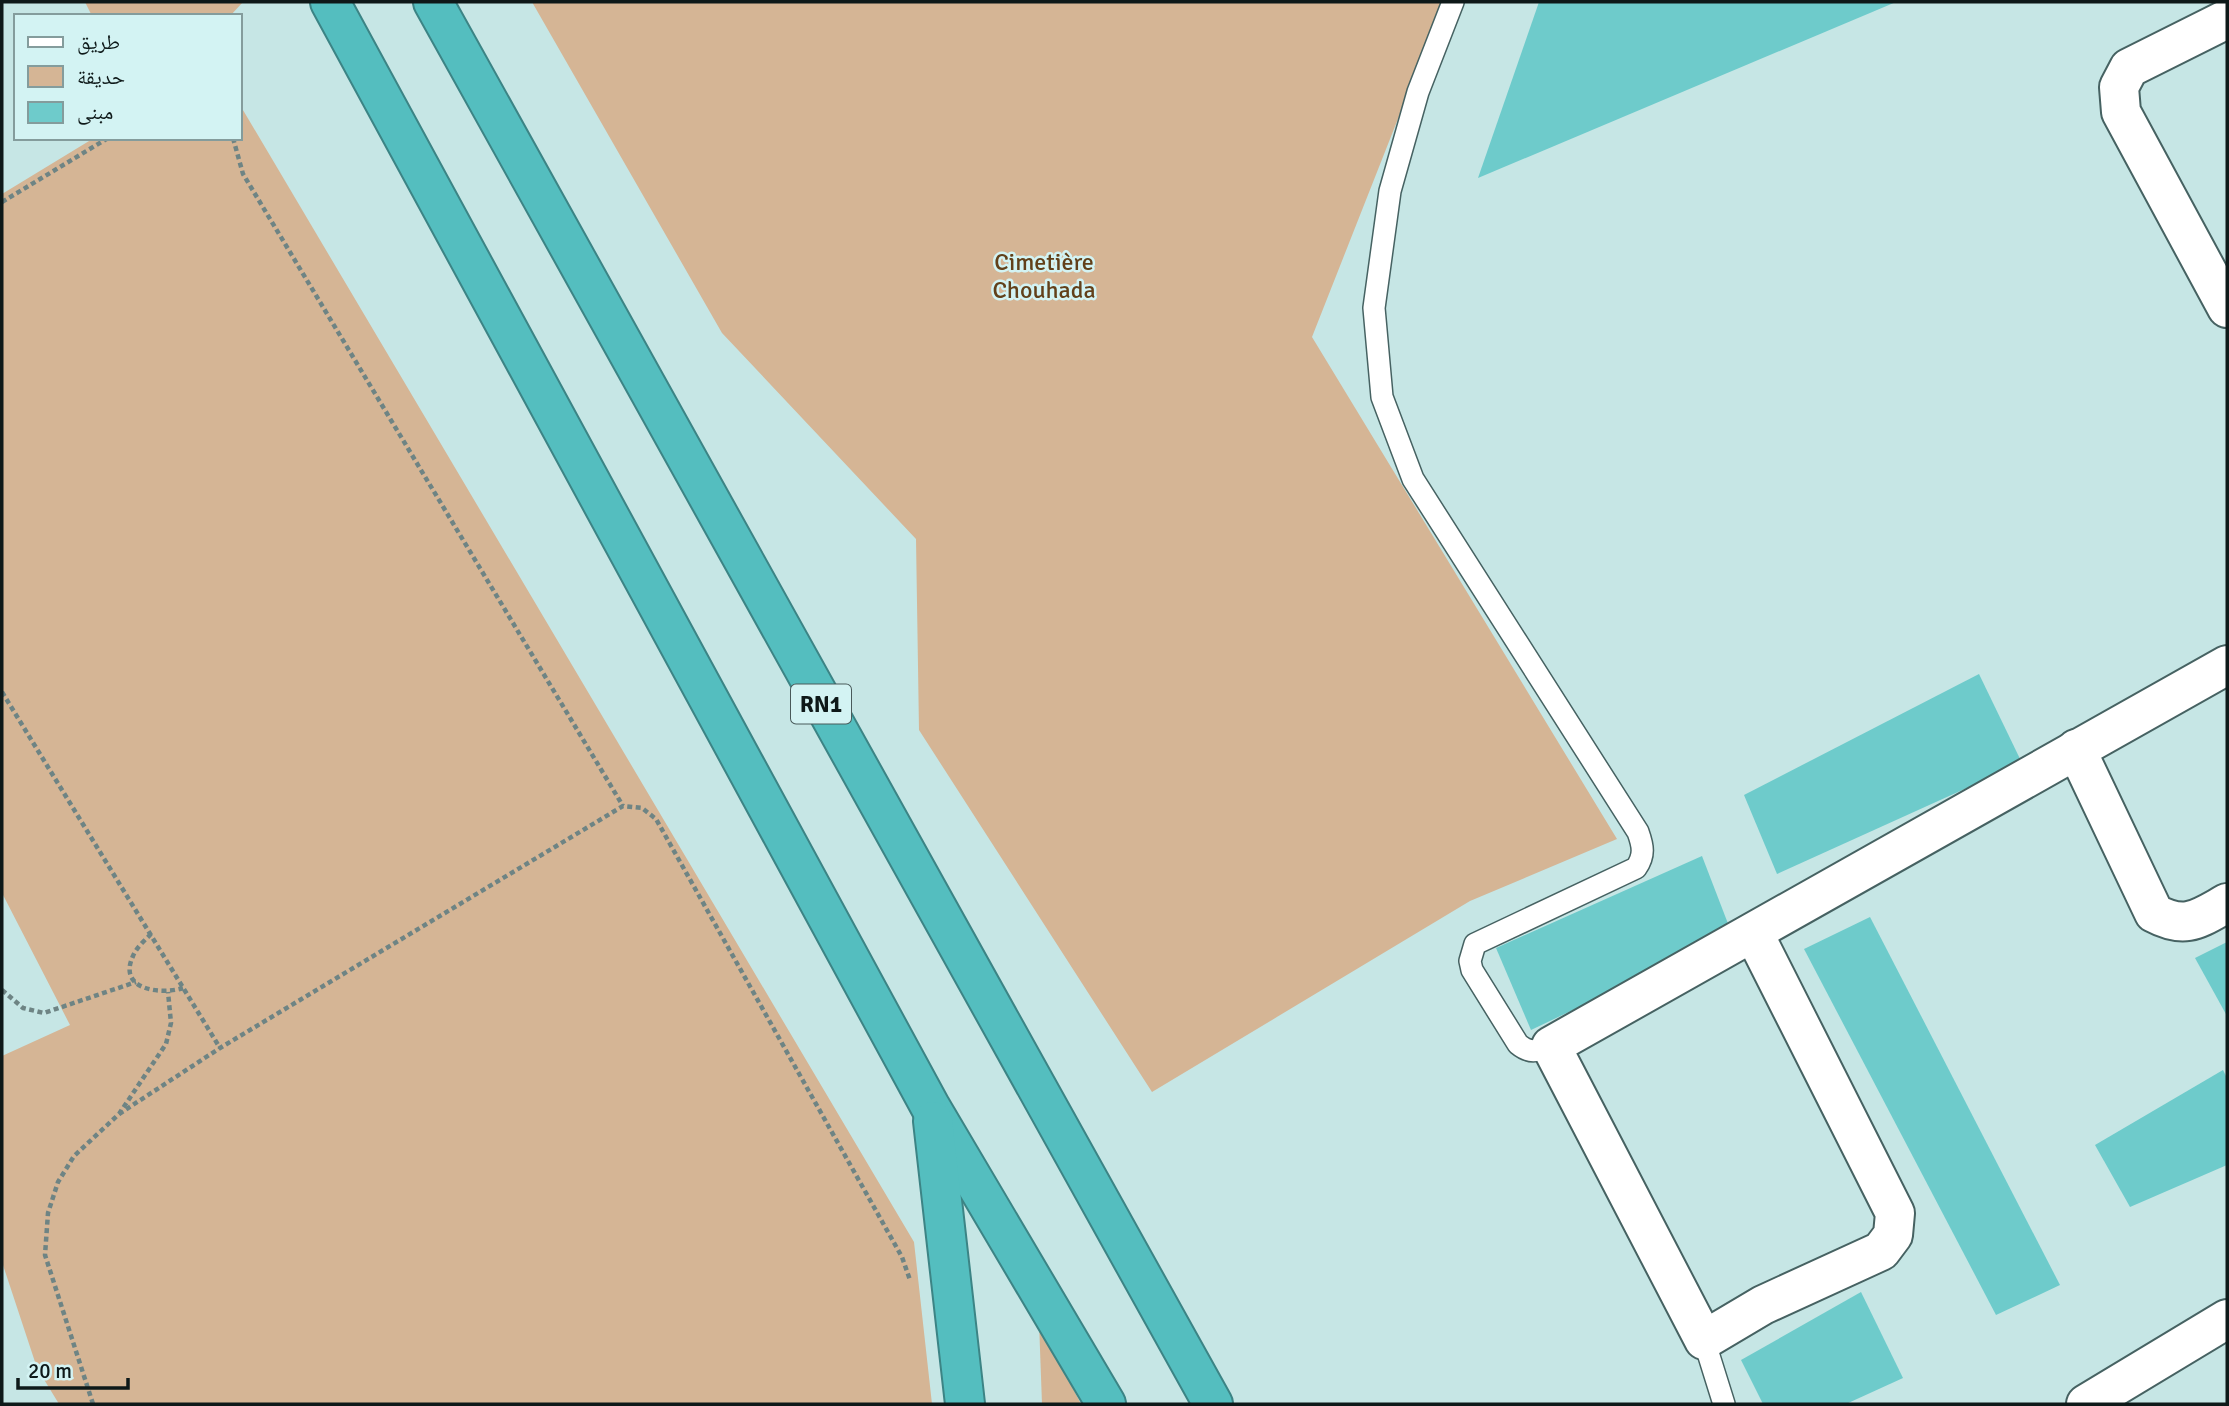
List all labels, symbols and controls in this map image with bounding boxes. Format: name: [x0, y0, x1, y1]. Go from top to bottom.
legend: [14, 14, 242, 140]
text: طريق: [77, 29, 120, 55]
text: حديقة: [77, 64, 125, 90]
text: مبنى: [77, 99, 113, 125]
park label: Cimetière Chouhada: [992, 247, 1096, 305]
road number: RN1: [791, 684, 851, 724]
scale bar: [18, 1346, 128, 1390]
text: 20 m: [28, 1358, 72, 1384]

